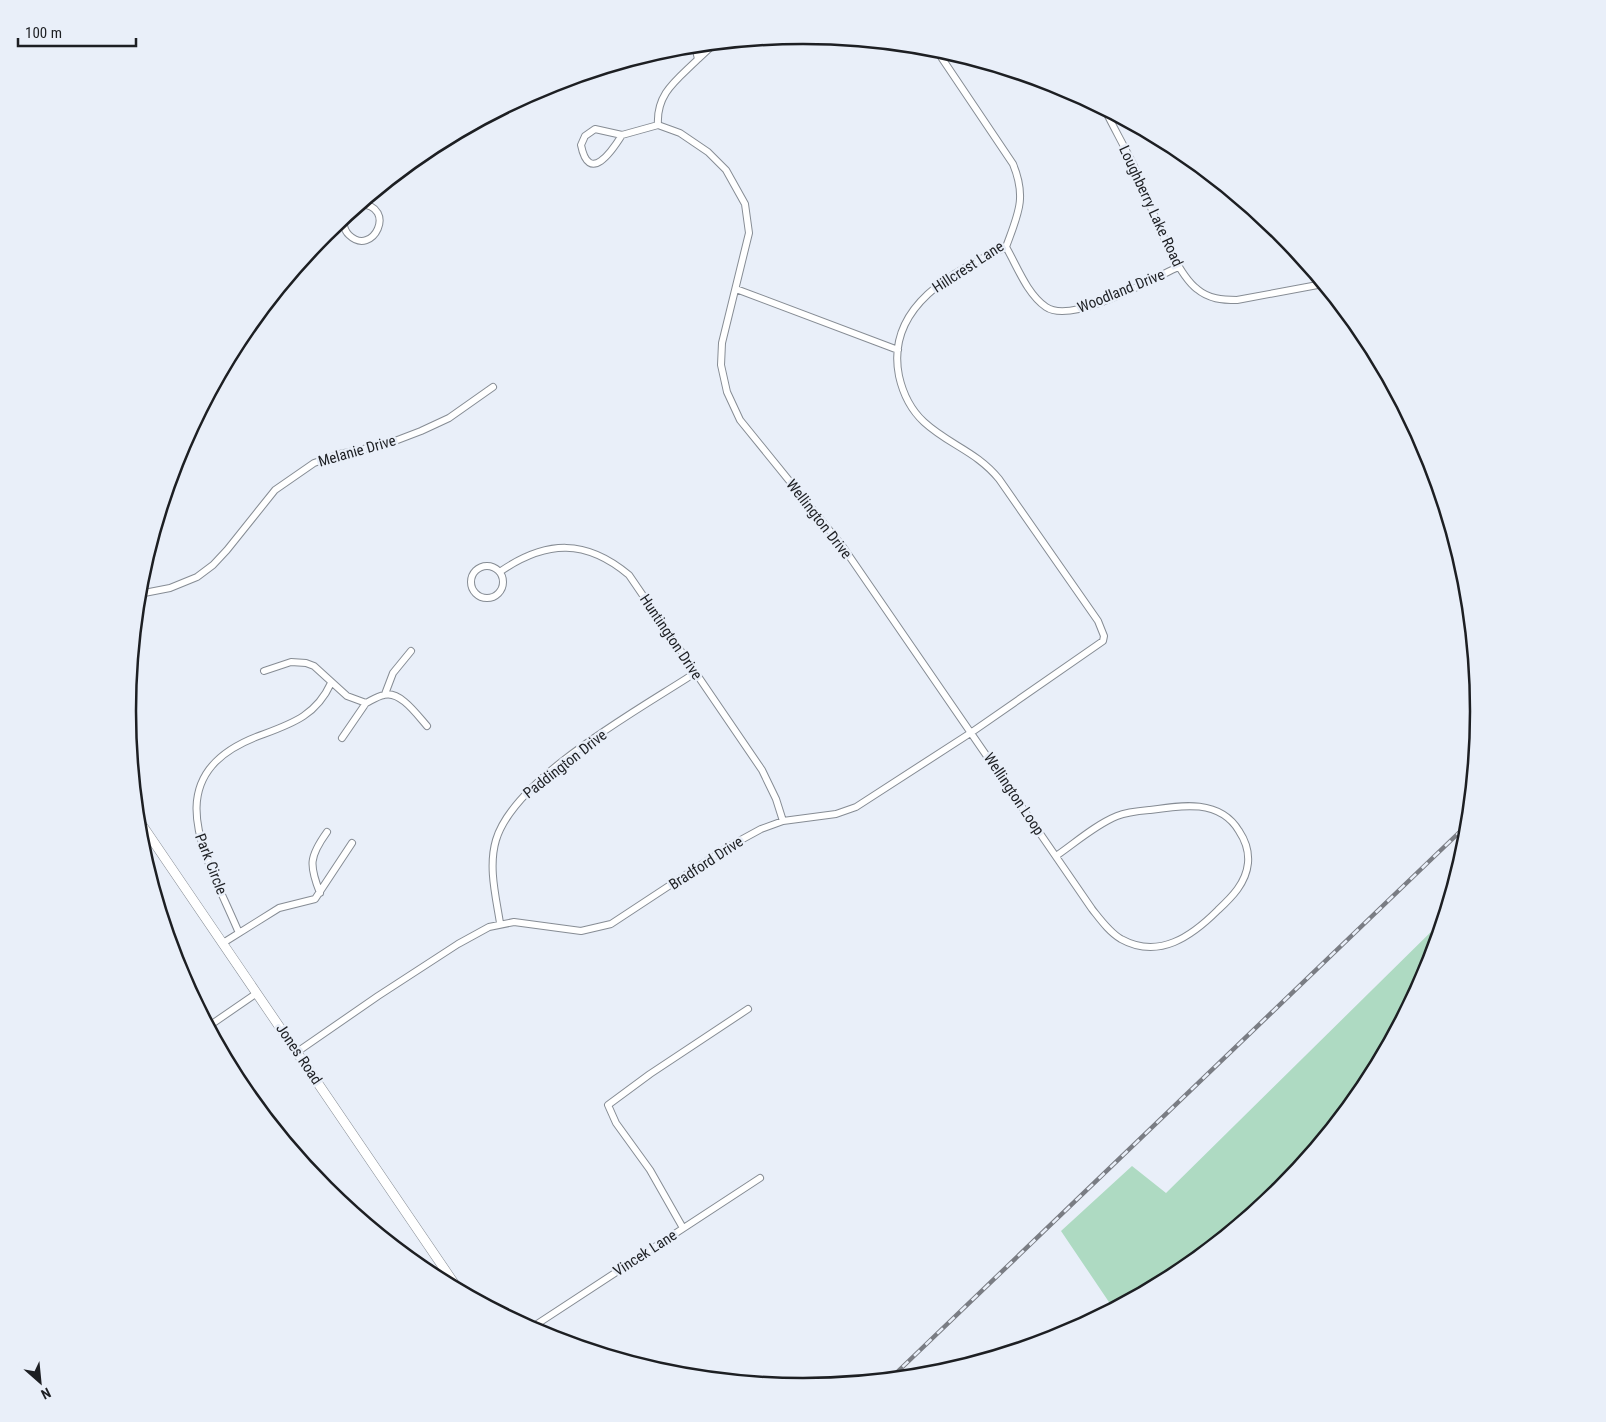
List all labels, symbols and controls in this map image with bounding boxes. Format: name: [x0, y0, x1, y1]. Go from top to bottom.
scale bar: [18, 15, 135, 47]
text: 100 m: [25, 24, 62, 42]
street label: Loughberry Lake Road: [1115, 143, 1187, 269]
street label: Hillcrest Lane: [929, 237, 1007, 297]
street label: Woodland Drive: [1075, 265, 1167, 317]
street label: Melanie Drive: [316, 431, 398, 471]
street label: Wellington Drive: [782, 476, 856, 562]
street label: Huntington Drive: [636, 591, 706, 683]
street label: Paddington Drive: [520, 726, 610, 802]
street label: Wellington Loop: [980, 749, 1048, 839]
street label: Park Circle: [191, 831, 231, 897]
street label: Bradford Drive: [666, 832, 746, 894]
street label: Jones Road: [272, 1020, 326, 1088]
street label: Vincek Lane: [610, 1226, 680, 1280]
north arrow: [15, 1357, 65, 1407]
text: N: [38, 1385, 53, 1403]

